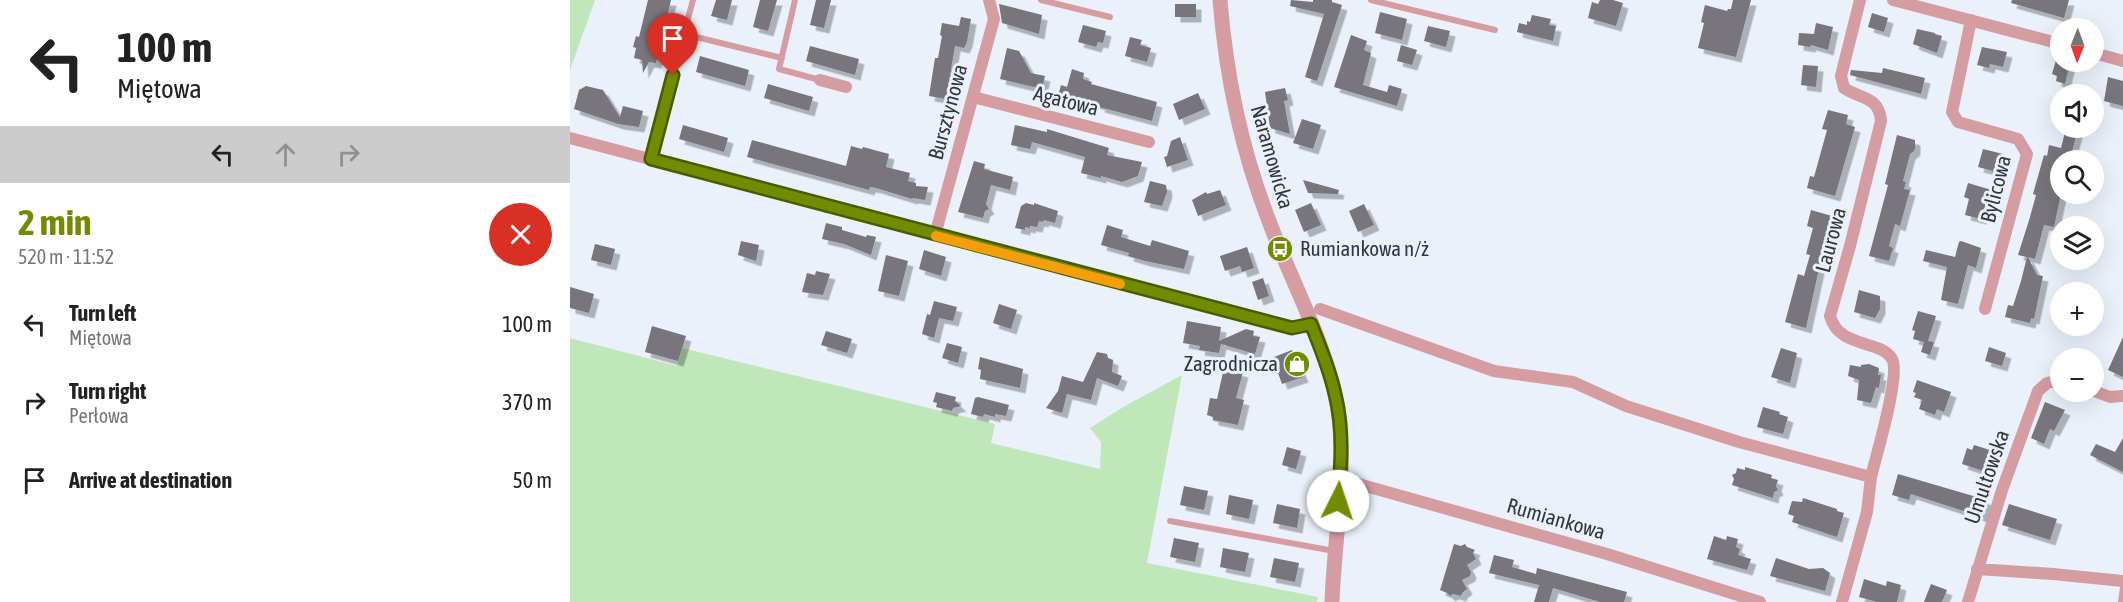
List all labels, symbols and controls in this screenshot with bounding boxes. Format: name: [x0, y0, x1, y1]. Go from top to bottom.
pin: [647, 13, 698, 75]
north arrow: [2050, 18, 2104, 72]
map controls: [2050, 18, 2104, 402]
icon: arrive: [656, 22, 689, 55]
text: 100 m: [117, 23, 212, 71]
icon: left: [18, 24, 96, 102]
street label: Bursztynowa: [923, 61, 971, 162]
text: Miętowa: [117, 73, 202, 104]
street label: Agatowa: [1031, 80, 1101, 120]
button: sound: [2050, 84, 2104, 138]
street label: Naramowicka: [1247, 102, 1299, 211]
icon: left: [206, 138, 239, 171]
icon: ahead: [269, 138, 302, 171]
icon: right: [332, 138, 365, 171]
button: search: [2050, 150, 2104, 204]
street label: Bylicowa: [1975, 153, 2015, 225]
text: 2 min: [18, 201, 92, 243]
button: close: [489, 203, 552, 266]
street label: Laurowa: [1810, 205, 1850, 275]
button: layers: [2050, 216, 2104, 270]
bus stop icon: Rumiankowa n/ż: [1265, 234, 1295, 264]
place label: Rumiankowa n/ż: [1300, 236, 1429, 260]
text: 520 m · 11:52: [18, 245, 114, 268]
button: +: [2050, 282, 2104, 336]
text: Turn left: [69, 300, 136, 326]
icon: left: [18, 308, 51, 341]
text: 100 m: [502, 311, 552, 337]
text: Miętowa: [69, 326, 132, 349]
button: −: [2050, 348, 2104, 402]
shop icon: Zagrodnicza: [1282, 349, 1312, 379]
place label: Zagrodnicza: [1184, 351, 1278, 375]
text: Turn right: [69, 378, 146, 404]
icon: right: [18, 386, 51, 419]
text: 370 m: [502, 389, 552, 415]
text: Perłowa: [69, 404, 129, 427]
street label: Umultowska: [1959, 427, 2013, 527]
icon: arrive: [18, 464, 51, 497]
text: Arrive at destination: [69, 467, 232, 493]
text: 50 m: [512, 467, 552, 493]
position arrow: [1306, 469, 1370, 533]
street label: Rumiankowa: [1504, 493, 1608, 544]

